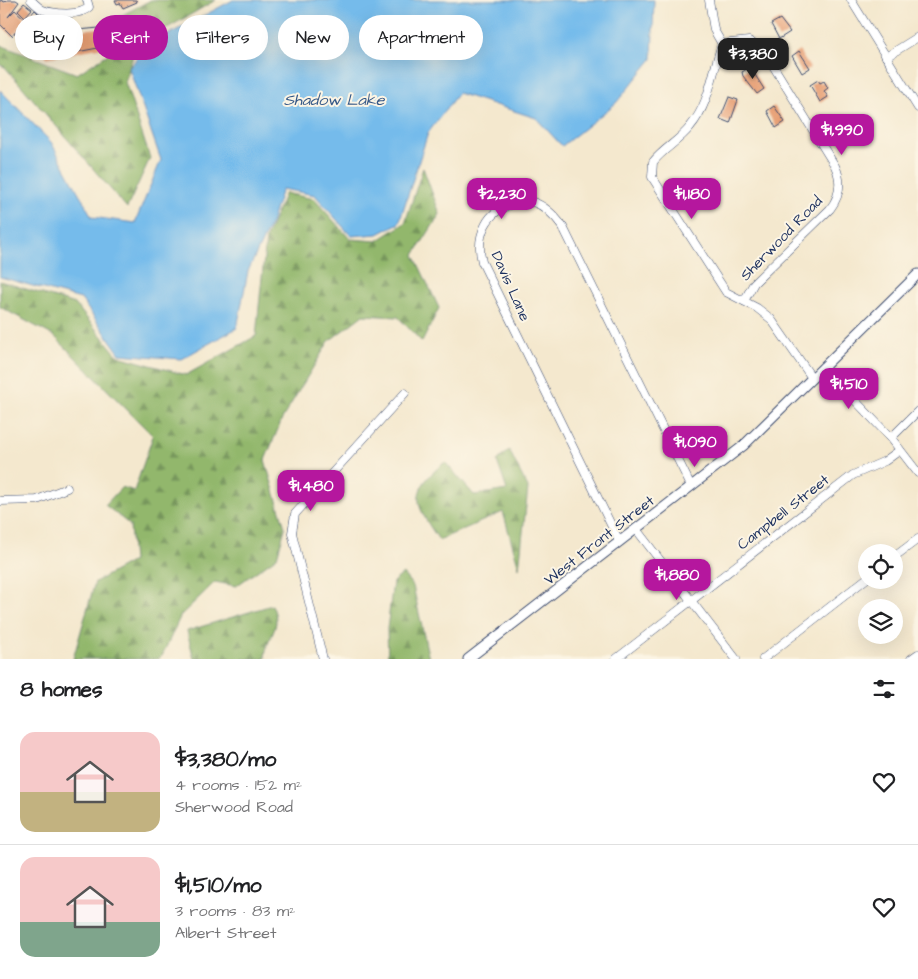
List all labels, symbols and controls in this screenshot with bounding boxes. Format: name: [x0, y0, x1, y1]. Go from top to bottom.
chip: Buy: [15, 15, 83, 60]
chip: Rent: [93, 15, 168, 60]
chip: Filters: [178, 15, 268, 60]
chip: New: [278, 15, 349, 60]
chip: Apartment: [359, 15, 483, 60]
pin: $3,380: [712, 38, 794, 80]
text: $3,380: [729, 43, 777, 65]
water label: Shadow Lake: [284, 89, 386, 111]
pin: $1,990: [801, 114, 883, 156]
text: $1,990: [821, 119, 863, 141]
pin: $2,230: [461, 178, 543, 220]
pin: $1,180: [651, 178, 733, 220]
text: $2,230: [478, 183, 526, 205]
text: $1,180: [674, 183, 710, 205]
street label: Sherwood Road: [735, 191, 828, 285]
street label: Davis Lane: [486, 248, 535, 325]
pin: $1,510: [808, 368, 890, 410]
text: $1,510: [830, 373, 868, 395]
pin: $1,090: [654, 426, 736, 468]
text: $1,090: [673, 431, 717, 453]
pin: $1,480: [270, 470, 352, 512]
street label: Campbell Street: [733, 470, 834, 555]
text: $1,480: [288, 475, 334, 497]
street label: West Front Street: [540, 491, 659, 590]
map controls: [858, 544, 903, 644]
button: locate: [858, 544, 903, 589]
pin: $1,880: [636, 558, 718, 601]
text: $1,880: [655, 564, 699, 586]
button: layers: [858, 599, 903, 644]
text: 8 homes: [20, 675, 102, 704]
icon: filters: [870, 675, 898, 703]
text: $3,380/mo: [175, 745, 276, 774]
icon: home: [60, 752, 120, 812]
icon: heart: [870, 768, 898, 796]
text: 4 rooms · 152 m²: [175, 774, 302, 796]
text: Sherwood Road: [175, 796, 293, 818]
text: $1,510/mo: [175, 871, 262, 900]
icon: home: [60, 877, 120, 937]
icon: heart: [870, 893, 898, 921]
text: 3 rooms · 83 m²: [175, 900, 295, 922]
text: Albert Street: [175, 922, 276, 944]

